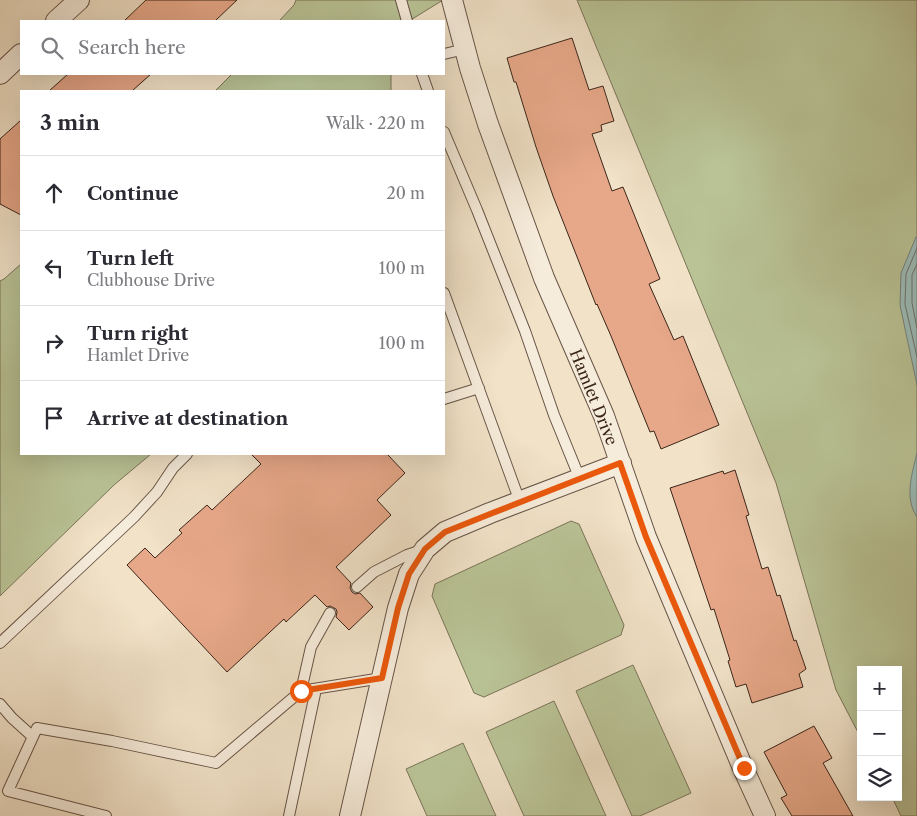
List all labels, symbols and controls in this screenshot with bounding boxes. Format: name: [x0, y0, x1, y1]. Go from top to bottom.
search box: [20, 20, 445, 75]
icon: search: [38, 34, 66, 62]
text: Search here: [78, 36, 186, 59]
text: 3 min: [40, 110, 100, 135]
text: Walk · 220 m: [326, 113, 425, 133]
icon: ahead: [40, 179, 68, 207]
text: Continue: [87, 182, 179, 205]
text: 20 m: [386, 183, 425, 203]
text: Turn left: [87, 247, 174, 270]
icon: left: [40, 254, 68, 282]
text: 100 m: [379, 258, 425, 278]
text: Clubhouse Drive: [87, 270, 215, 290]
text: Turn right: [87, 322, 188, 345]
icon: right: [40, 329, 68, 357]
text: 100 m: [379, 333, 425, 353]
text: Hamlet Drive: [87, 345, 189, 365]
street label: Hamlet Drive: [566, 346, 622, 448]
icon: arrive: [40, 404, 68, 432]
text: Arrive at destination: [87, 407, 288, 430]
map controls: [857, 666, 902, 801]
button: +: [857, 666, 902, 711]
route start: [290, 680, 313, 703]
button: −: [857, 711, 902, 756]
button: layers: [857, 756, 902, 801]
route end: [733, 757, 756, 780]

